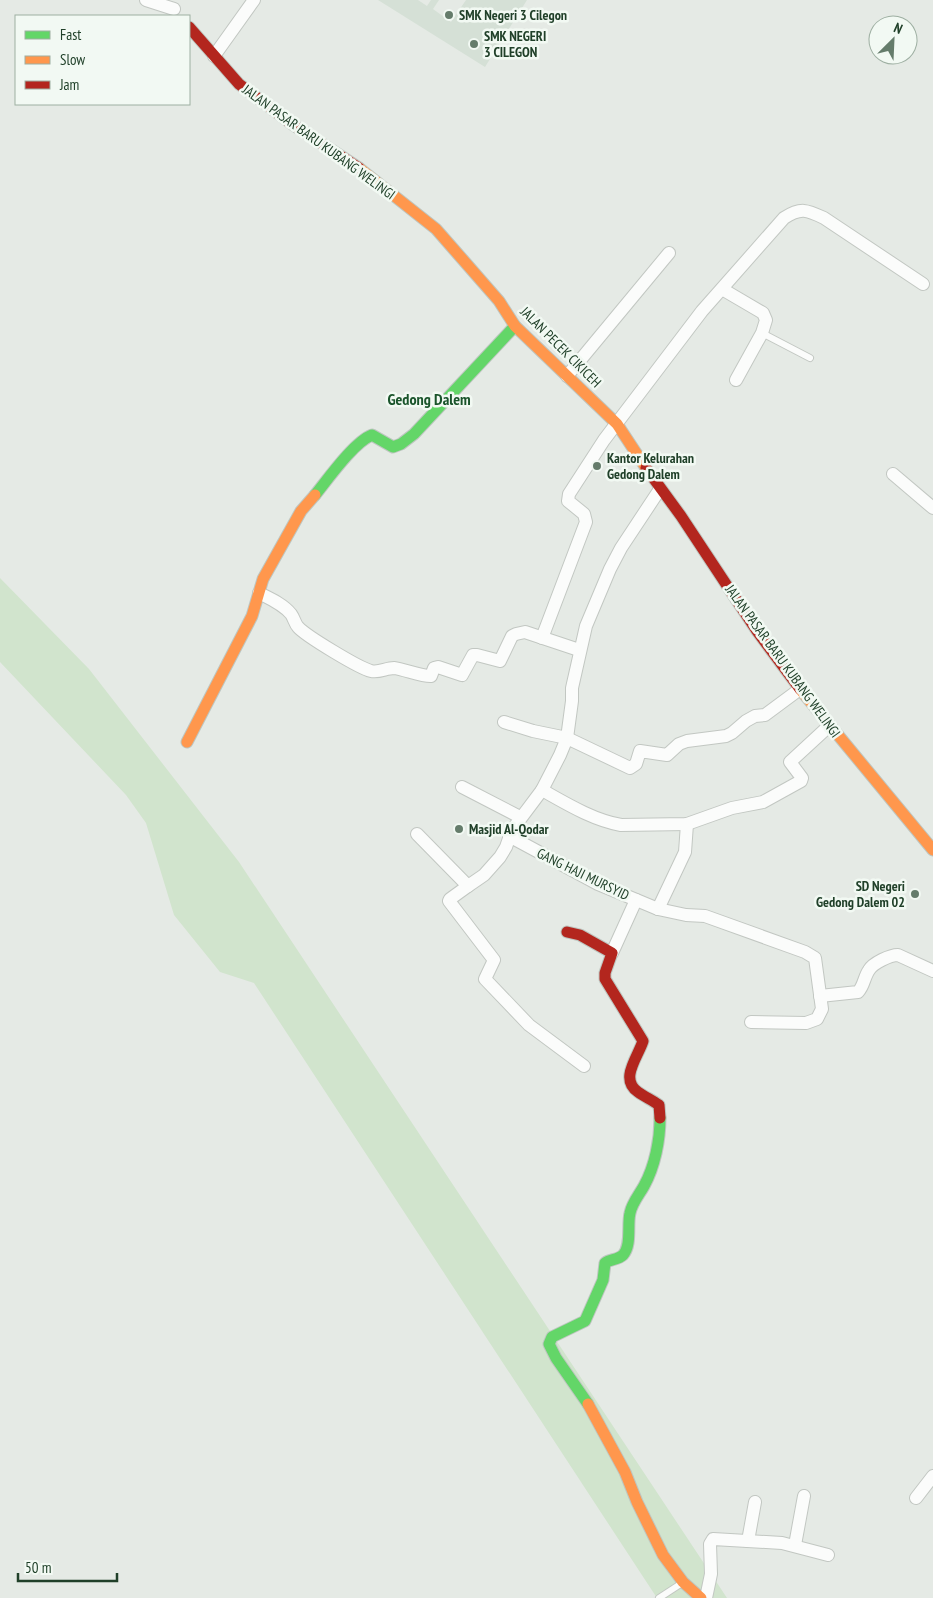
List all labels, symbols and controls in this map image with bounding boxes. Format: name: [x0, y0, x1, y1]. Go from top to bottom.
place label: SMK Negeri 3 Cilegon: [459, 6, 567, 24]
marker: SMK Negeri 3 Cilegon: [443, 9, 455, 21]
legend: [15, 15, 190, 105]
north arrow: [868, 15, 918, 65]
text: N: [891, 18, 905, 38]
text: Fast: [60, 25, 81, 44]
place label: SMK NEGERI 3 CILEGON: [484, 27, 546, 61]
marker: SMK NEGERI 3 CILEGON: [468, 38, 480, 50]
text: Slow: [60, 50, 85, 69]
text: Jam: [59, 75, 79, 94]
street label: JALAN PASAR BARU KUBANG WELINGI: [238, 80, 399, 203]
street label: JALAN PECEK CIKICEH: [516, 302, 605, 391]
district label: Gedong Dalem: [387, 389, 471, 409]
place label: Kantor Kelurahan Gedong Dalem: [607, 449, 694, 483]
marker: Kantor Kelurahan Gedong Dalem: [591, 460, 603, 472]
street label: JALAN PASAR BARU KUBANG WELINGI: [721, 580, 844, 741]
place label: Masjid Al-Qodar: [469, 820, 549, 838]
marker: Masjid Al-Qodar: [453, 823, 465, 835]
street label: GANG HAJI MURSYID: [534, 844, 632, 904]
place label: SD Negeri Gedong Dalem 02: [816, 877, 905, 911]
marker: SD Negeri Gedong Dalem 02: [909, 888, 921, 900]
scale bar: [18, 1550, 116, 1582]
text: 50 m: [25, 1558, 51, 1577]

